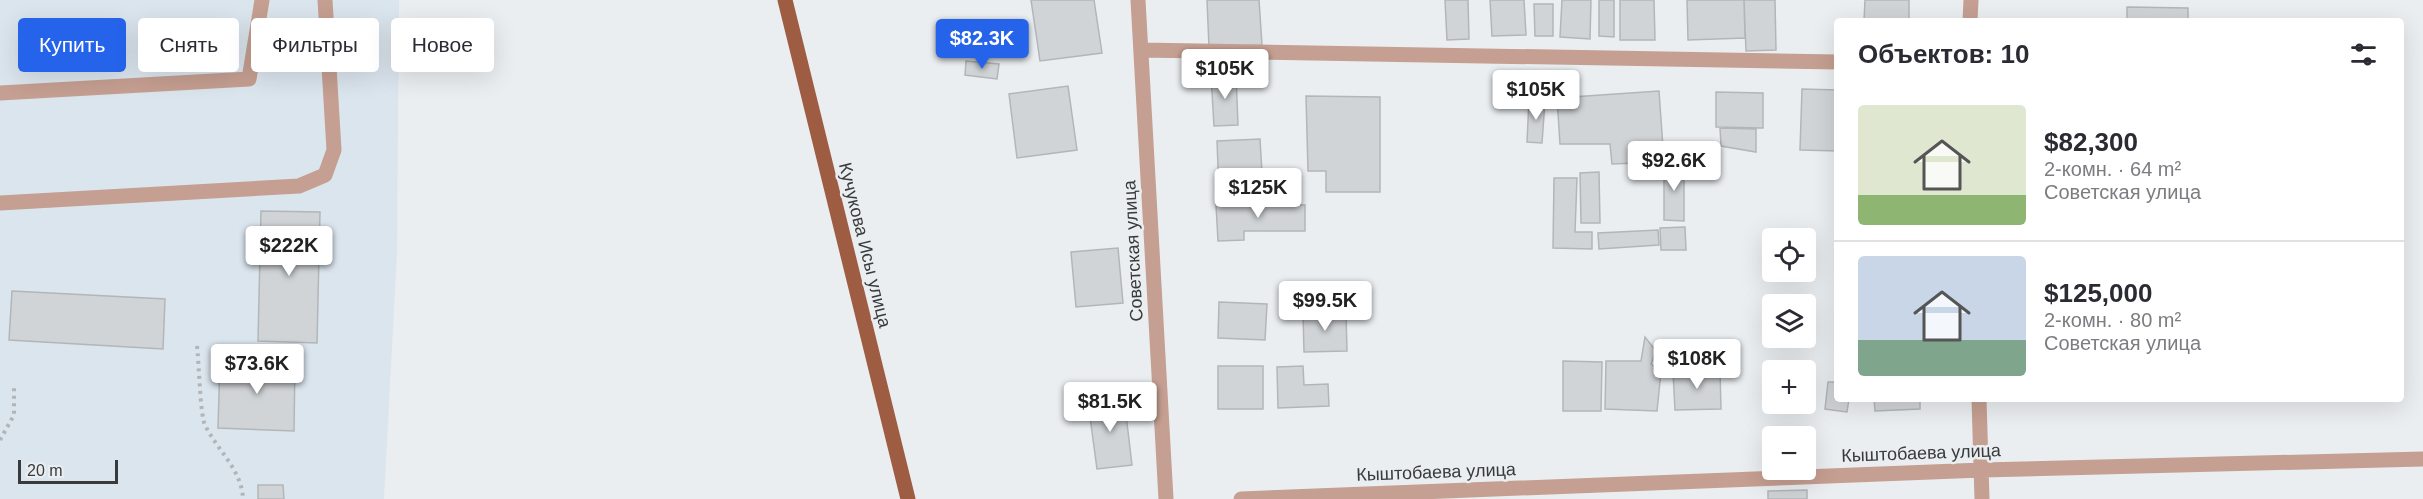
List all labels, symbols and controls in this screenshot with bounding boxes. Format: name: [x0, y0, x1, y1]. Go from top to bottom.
chip: Купить: [18, 18, 126, 72]
chip: Снять: [138, 18, 239, 72]
chip: Фильтры: [251, 18, 379, 72]
chip: Новое: [391, 18, 494, 72]
pin: $82.3K: [933, 19, 1031, 70]
text: $82.3K: [950, 27, 1014, 49]
icon: filters: [2347, 38, 2380, 71]
text: Объектов: 10: [1858, 39, 2029, 69]
pin: $105K: [1183, 49, 1267, 100]
text: $105K: [1196, 57, 1254, 79]
pin: $105K: [1494, 70, 1578, 121]
text: $105K: [1507, 78, 1565, 100]
text: $82,300: [2044, 127, 2138, 157]
icon: home: [1906, 129, 1978, 201]
pin: $92.6K: [1625, 141, 1723, 192]
text: $92.6K: [1642, 149, 1706, 171]
text: 2-комн. · 64 m²: [2044, 158, 2181, 180]
street label: Кучукова Исы улица: [835, 160, 895, 331]
pin: $125K: [1216, 168, 1300, 219]
text: $125K: [1229, 176, 1287, 198]
street label: Советская улица: [1119, 179, 1147, 322]
text: Советская улица: [2044, 181, 2201, 203]
pin: $222K: [247, 226, 331, 277]
map controls: [1762, 228, 1816, 480]
button: locate: [1762, 228, 1816, 282]
text: $222K: [260, 234, 318, 256]
text: $125,000: [2044, 278, 2152, 308]
icon: home: [1906, 280, 1978, 352]
pin: $99.5K: [1276, 281, 1374, 332]
text: $99.5K: [1293, 289, 1357, 311]
button: layers: [1762, 294, 1816, 348]
text: 2-комн. · 80 m²: [2044, 309, 2181, 331]
text: Советская улица: [2044, 332, 2201, 354]
pin: $108K: [1655, 339, 1739, 390]
pin: $73.6K: [208, 344, 306, 395]
text: $108K: [1668, 347, 1726, 369]
text: $73.6K: [225, 352, 289, 374]
button: +: [1762, 360, 1816, 414]
pin: $81.5K: [1061, 382, 1159, 433]
text: $81.5K: [1078, 390, 1142, 412]
button: −: [1762, 426, 1816, 480]
street label: Кыштобаева улица: [1841, 440, 2002, 466]
scale bar: [18, 457, 118, 484]
street label: Кыштобаева улица: [1356, 459, 1517, 485]
text: 20 m: [27, 462, 63, 479]

